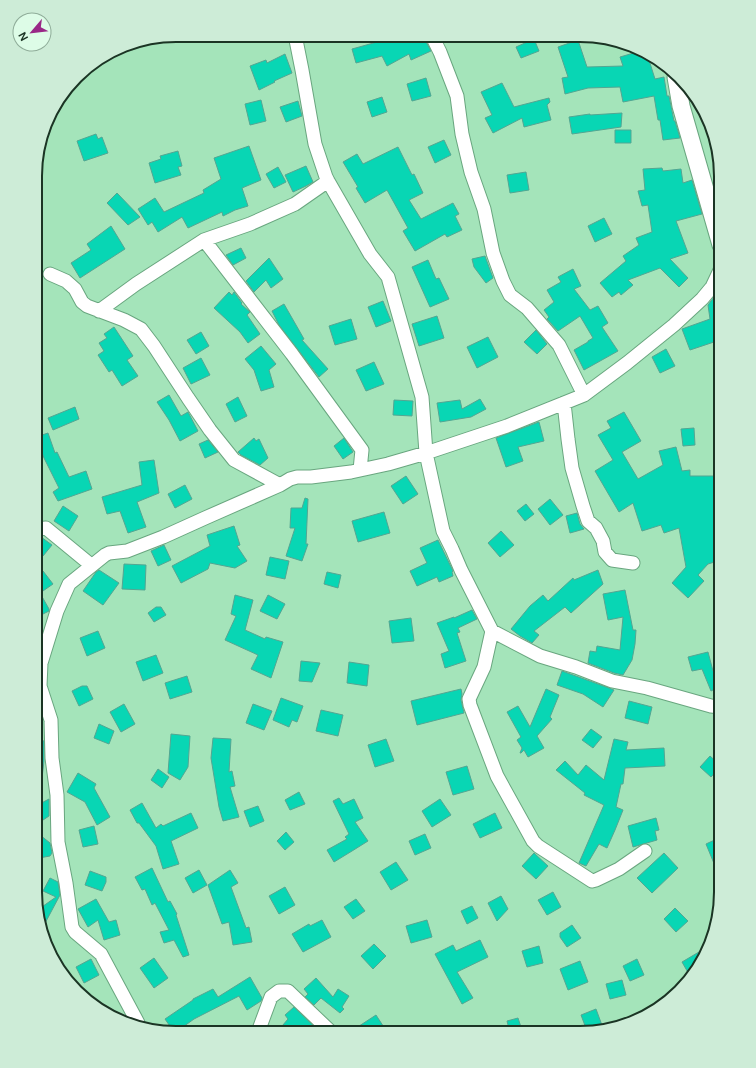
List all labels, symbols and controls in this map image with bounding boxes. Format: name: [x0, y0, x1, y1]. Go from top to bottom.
north arrow: [12, 12, 52, 52]
text: N: [15, 30, 31, 44]

